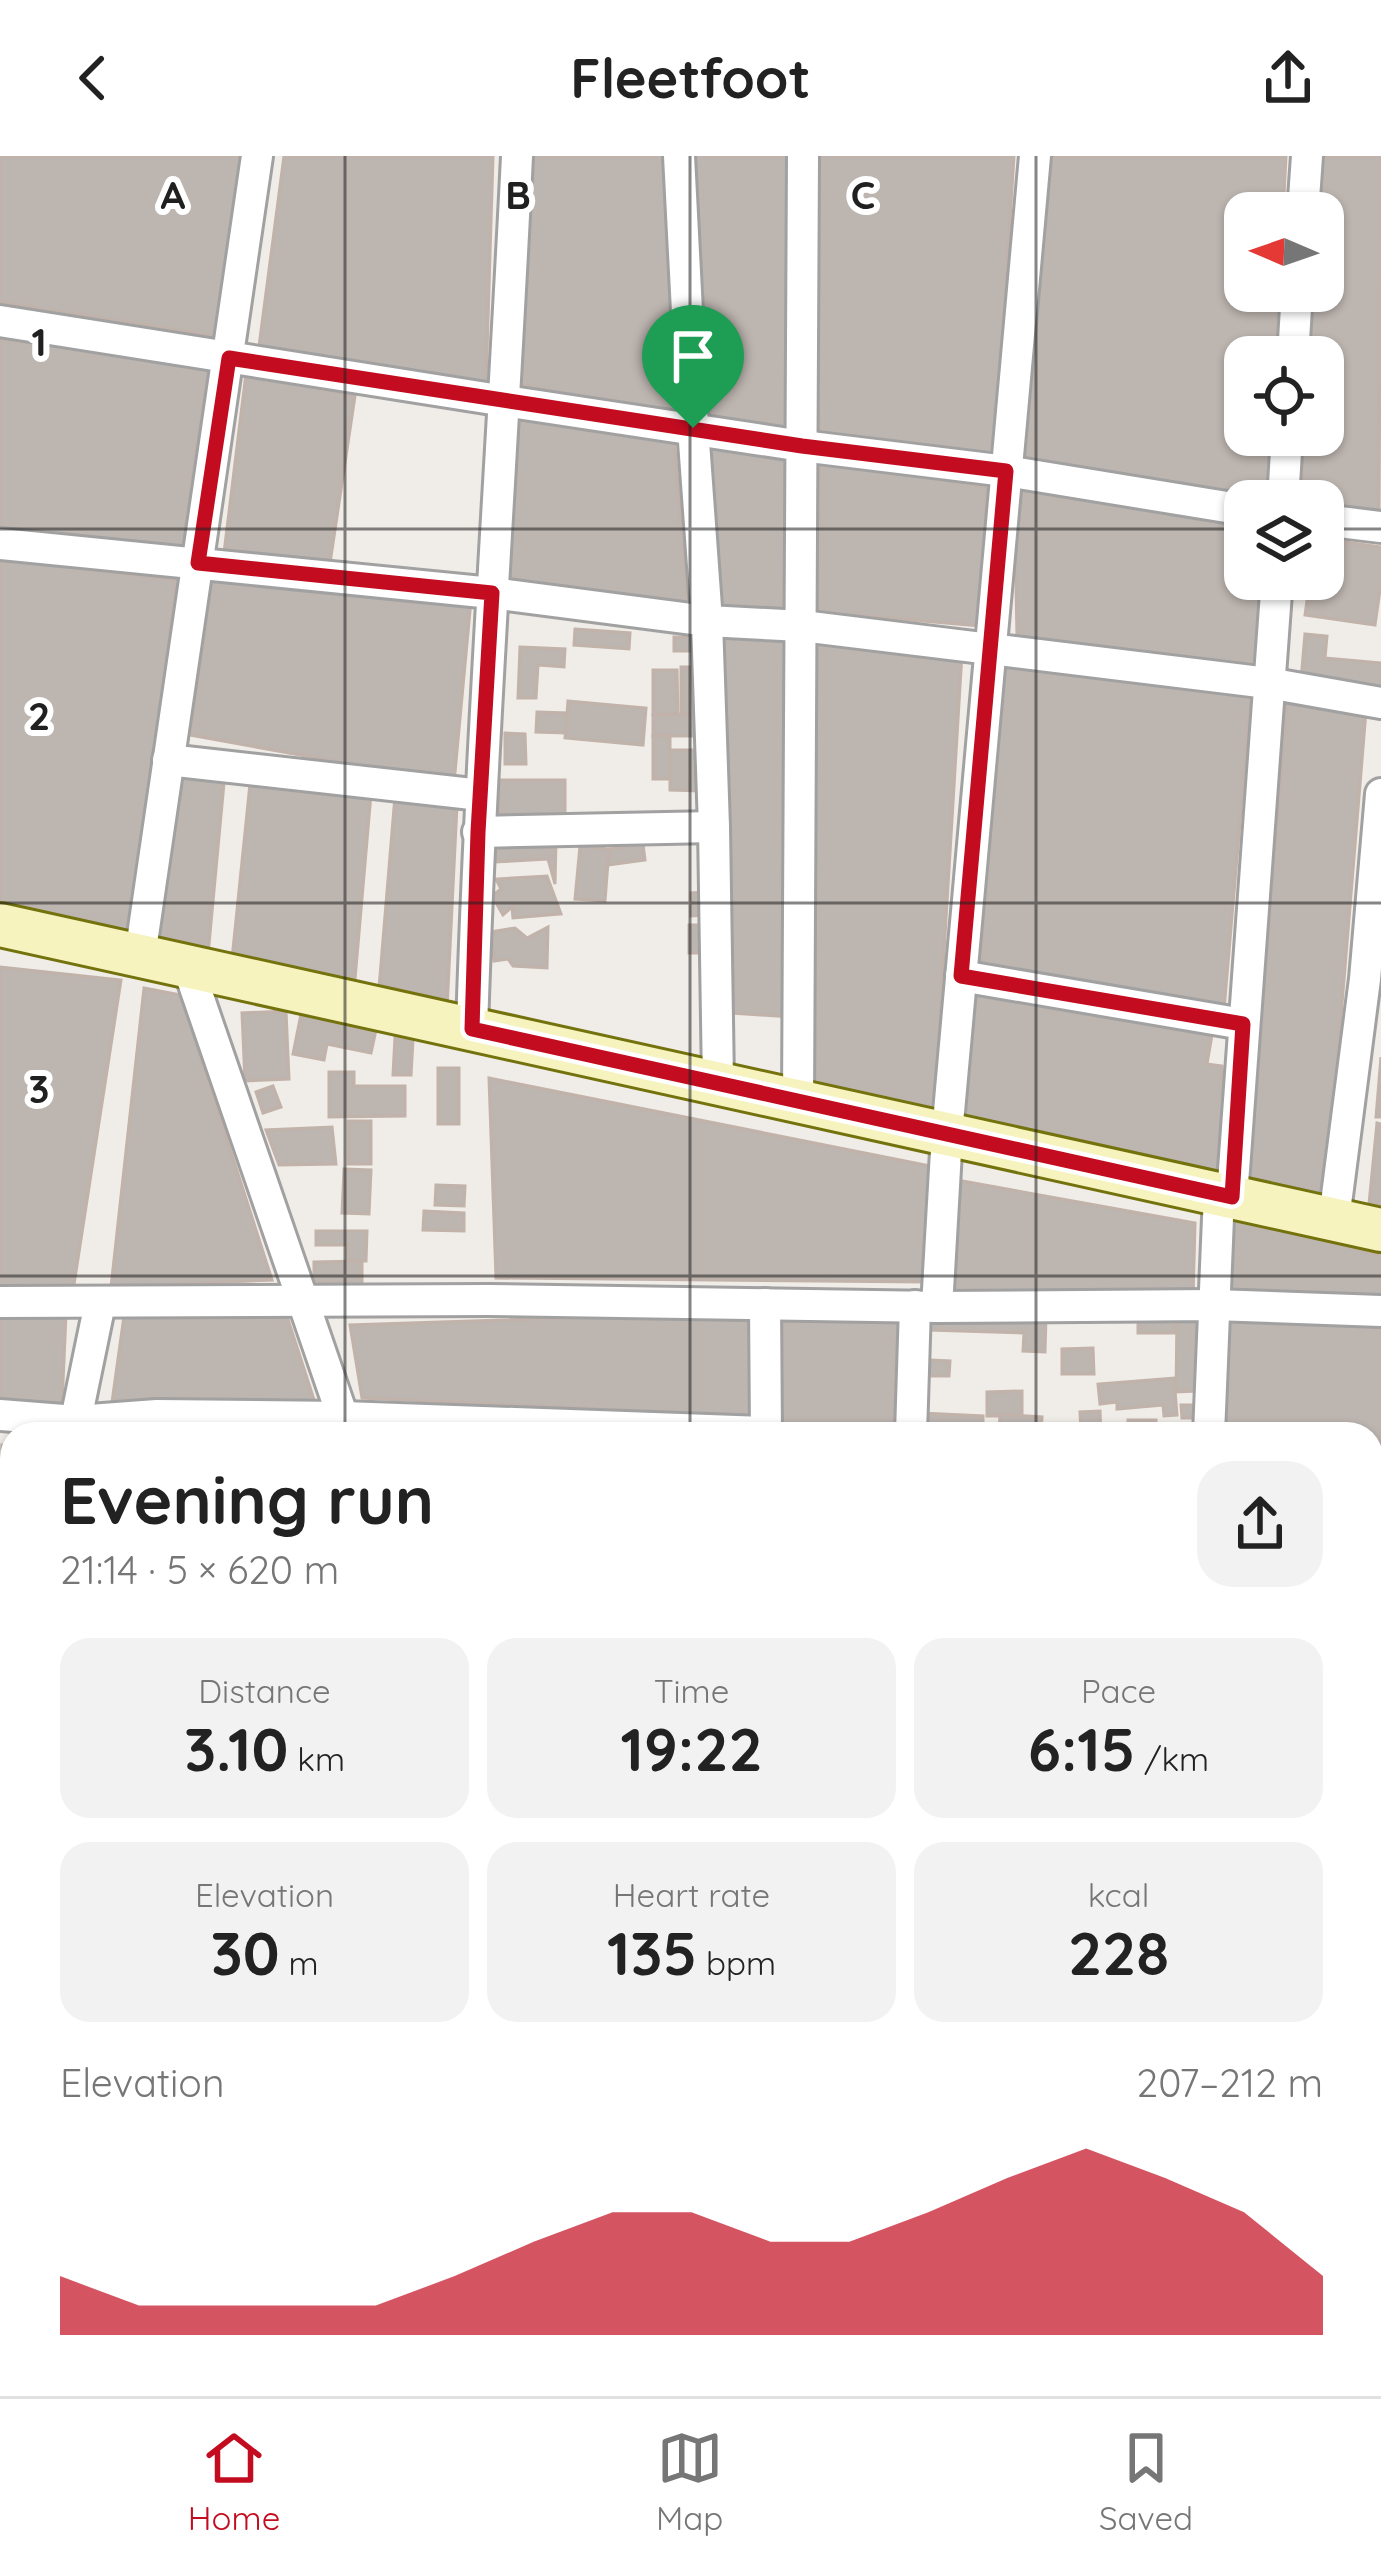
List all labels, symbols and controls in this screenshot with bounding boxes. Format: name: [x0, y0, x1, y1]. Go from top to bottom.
text: Fleetfoot: [570, 44, 811, 112]
icon: back: [60, 45, 126, 111]
icon: share: [1255, 45, 1321, 111]
text: A: [161, 170, 186, 219]
text: B: [505, 170, 531, 219]
text: C: [851, 170, 875, 219]
north arrow: [1224, 192, 1344, 312]
map controls: [1224, 192, 1344, 600]
pin: [642, 305, 744, 428]
text: 1: [31, 317, 47, 366]
icon: arrive: [660, 323, 726, 389]
button: locate: [1224, 336, 1344, 456]
button: layers: [1224, 480, 1344, 600]
text: 2: [28, 691, 50, 740]
text: 3: [29, 1064, 49, 1113]
text: Evening run: [60, 1458, 434, 1541]
button: share: [1197, 1461, 1323, 1587]
text: 21:14 · 5 × 620 m: [60, 1545, 339, 1594]
text: Distance: [198, 1670, 331, 1711]
text: Time: [654, 1670, 729, 1711]
text: Pace: [1081, 1670, 1156, 1711]
text: 3.10: [184, 1711, 288, 1786]
text: 19:22: [620, 1711, 763, 1786]
text: 6:15: [1028, 1711, 1135, 1786]
text: km: [288, 1738, 345, 1779]
text: /km: [1135, 1738, 1209, 1779]
text: Elevation: [195, 1874, 334, 1915]
text: Heart rate: [613, 1874, 770, 1915]
text: kcal: [1088, 1874, 1149, 1915]
text: 30: [210, 1915, 279, 1990]
text: 135: [607, 1915, 697, 1990]
text: 228: [1068, 1915, 1169, 1990]
text: m: [279, 1942, 319, 1983]
text: bpm: [697, 1942, 776, 1983]
text: Elevation: [60, 2058, 224, 2107]
text: 207–212 m: [1137, 2058, 1323, 2107]
tab: Home: [188, 2425, 280, 2538]
tab: Map: [656, 2425, 723, 2538]
tab: Saved: [1099, 2425, 1193, 2538]

